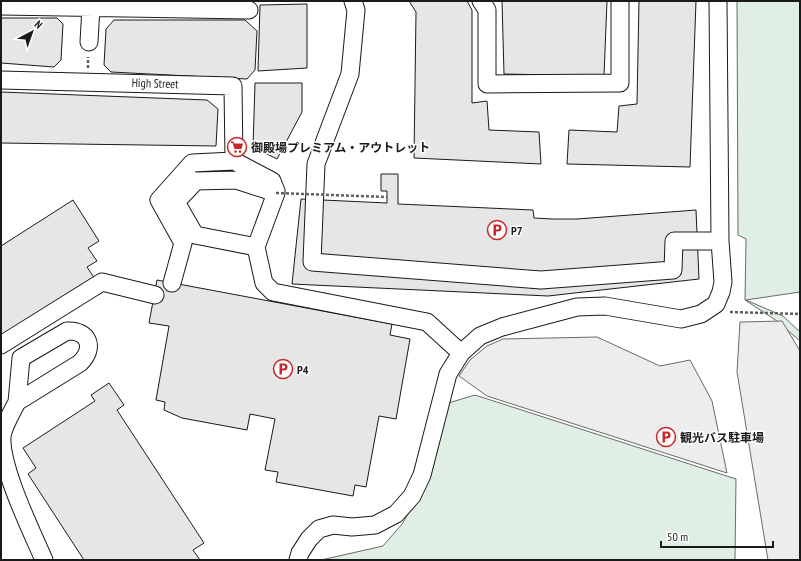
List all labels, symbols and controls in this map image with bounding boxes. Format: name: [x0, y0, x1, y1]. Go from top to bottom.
north arrow: [12, 12, 52, 52]
text: N: [32, 17, 45, 32]
street label: High Street: [131, 75, 179, 91]
supermarket icon: 御殿場プレミアム・アウトレット: [226, 136, 248, 158]
place label: 御殿場プレミアム・アウトレット: [251, 140, 430, 155]
parking icon: P7: [486, 219, 508, 241]
place label: P7: [511, 223, 523, 238]
parking icon: P4: [272, 358, 294, 380]
place label: P4: [297, 362, 309, 377]
parking icon: 観光バス駐車場: [655, 426, 677, 448]
place label: 観光バス駐車場: [680, 430, 764, 445]
scale bar: [661, 523, 773, 549]
text: 50 m: [667, 529, 688, 544]

